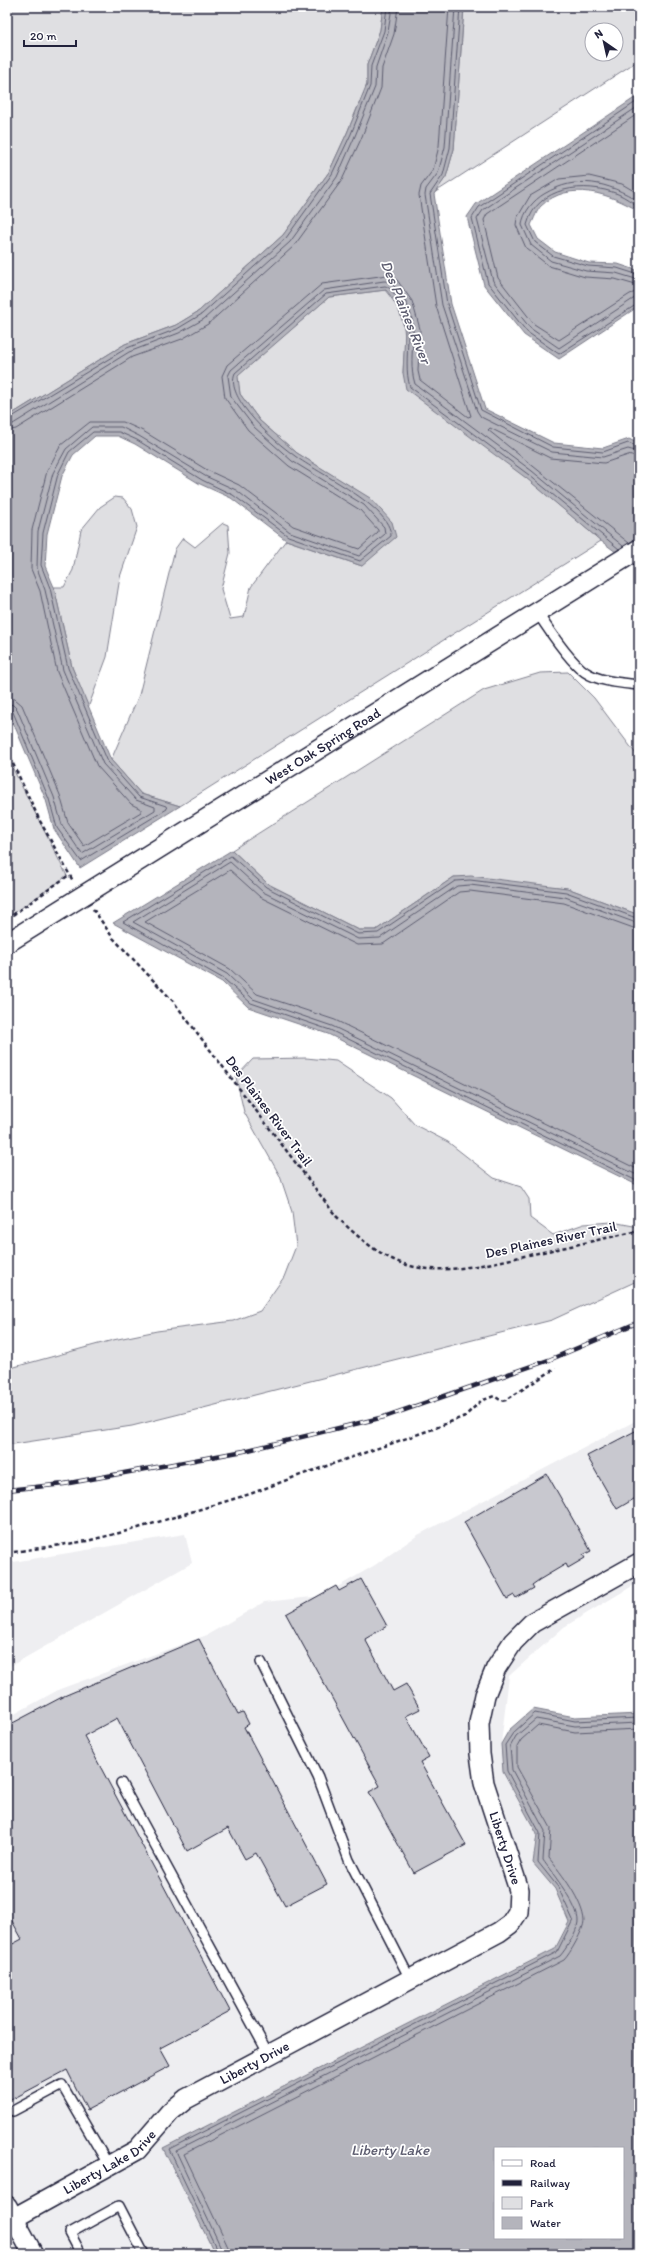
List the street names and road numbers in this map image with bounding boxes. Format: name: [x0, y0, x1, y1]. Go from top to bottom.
street label: West Oak Spring Road: [262, 704, 384, 788]
street label: Des Plaines River Trail: [222, 1052, 316, 1170]
street label: Des Plaines River Trail: [484, 1218, 618, 1262]
street label: Liberty Drive: [485, 1809, 525, 1887]
street label: Liberty Drive: [217, 2037, 292, 2088]
street label: Liberty Lake Drive: [60, 2126, 159, 2198]

